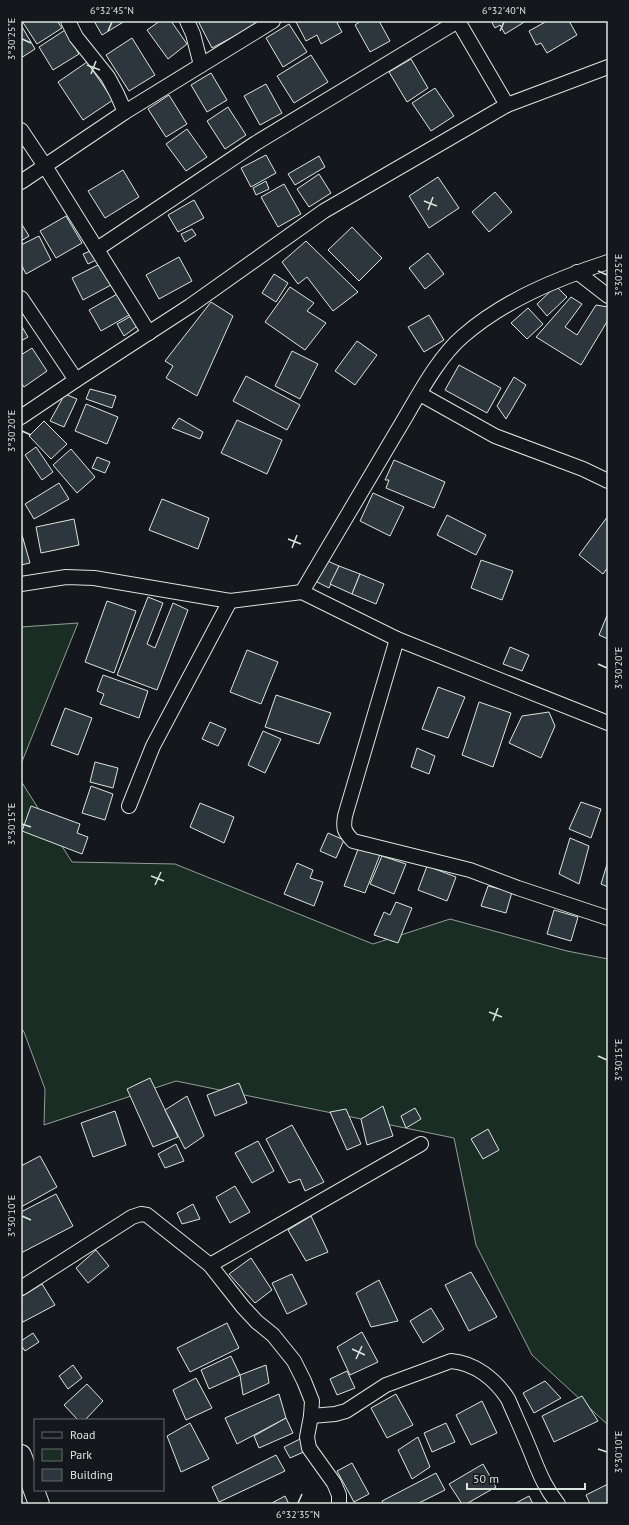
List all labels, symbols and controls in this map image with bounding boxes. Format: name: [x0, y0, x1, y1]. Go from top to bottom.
text: 6°32'45"N: [90, 4, 134, 17]
text: 6°32'40"N: [482, 4, 526, 17]
text: 3°30'25"E: [5, 18, 18, 60]
text: 3°30'25"E: [612, 254, 625, 296]
text: 3°30'20"E: [5, 410, 18, 452]
text: 3°30'20"E: [612, 647, 625, 689]
text: 3°30'15"E: [5, 803, 18, 845]
text: 3°30'15"E: [612, 1039, 625, 1081]
text: 3°30'10"E: [5, 1195, 18, 1237]
legend: [34, 1419, 164, 1491]
text: Road: [70, 1427, 95, 1442]
text: 3°30'10"E: [612, 1431, 625, 1473]
text: Park: [70, 1447, 92, 1462]
scale bar: [467, 1465, 585, 1491]
text: Building: [70, 1467, 113, 1482]
text: 50 m: [473, 1471, 499, 1486]
text: 6°32'35"N: [276, 1508, 320, 1521]

